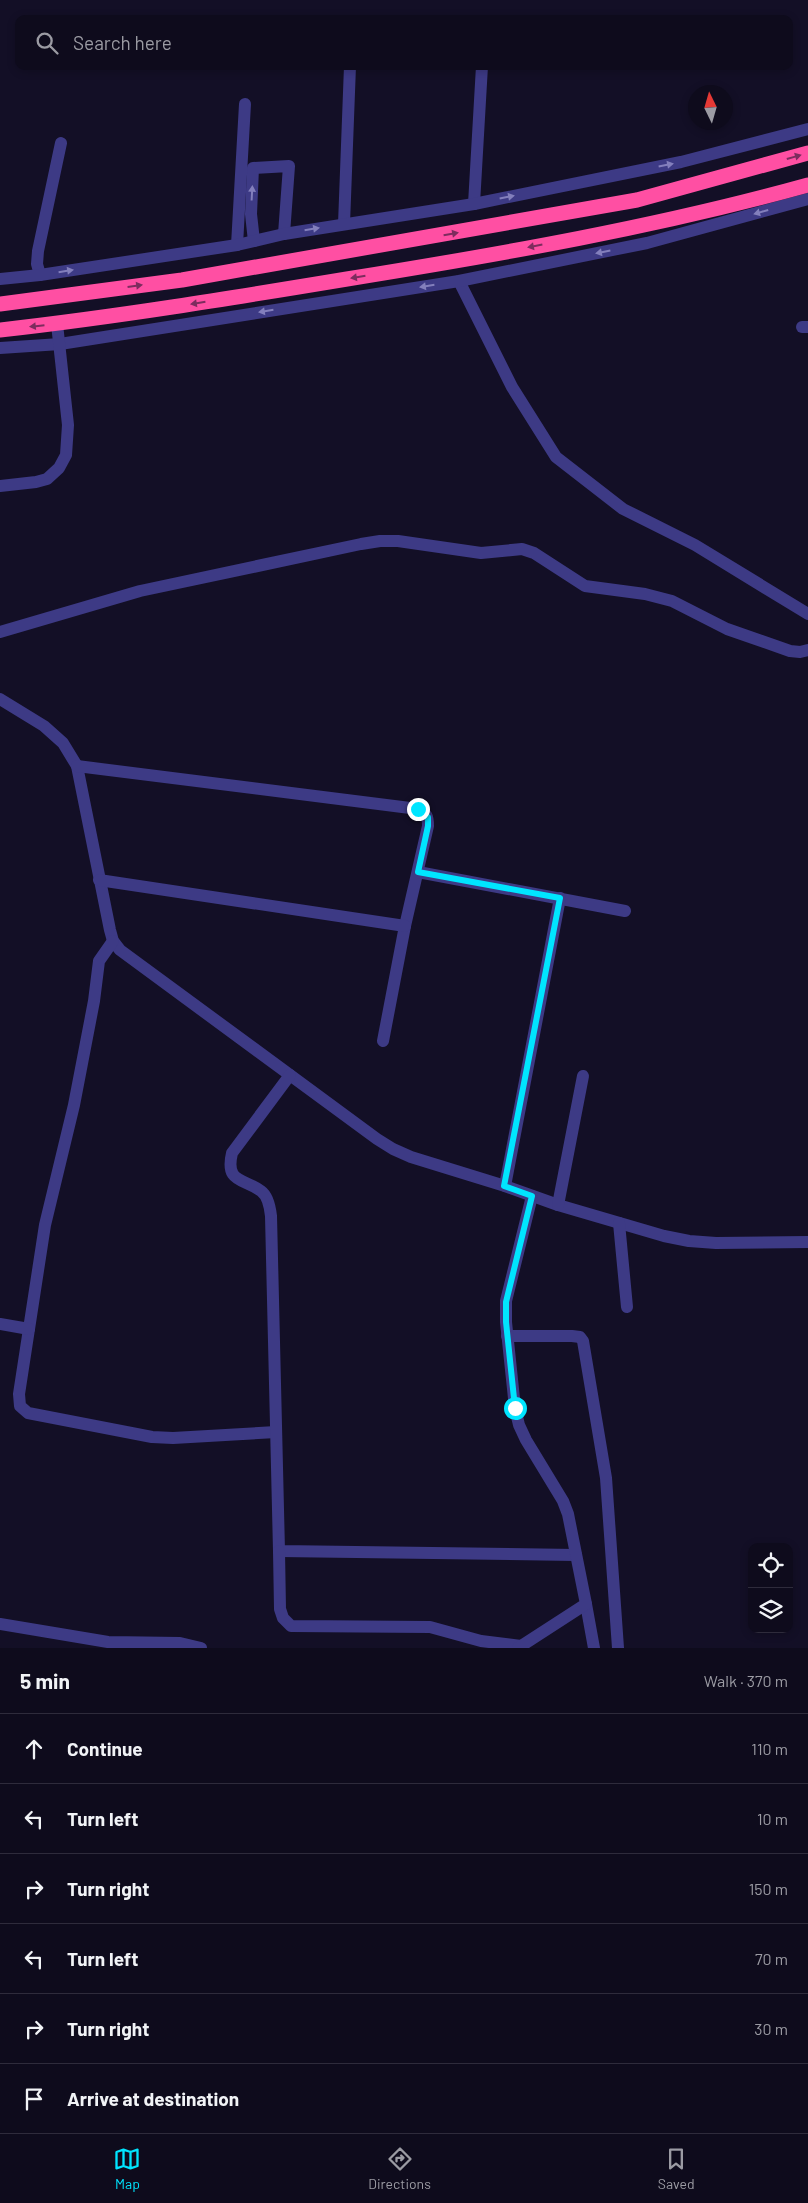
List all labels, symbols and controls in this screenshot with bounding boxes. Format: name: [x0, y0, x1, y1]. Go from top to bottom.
search box: [15, 15, 793, 70]
icon: search: [33, 29, 61, 57]
text: Search here: [73, 31, 172, 54]
north arrow: [688, 85, 733, 130]
one-way arrow: [787, 153, 802, 161]
one-way arrow: [659, 161, 675, 169]
one-way arrow: [248, 184, 256, 200]
one-way arrow: [499, 193, 514, 201]
one-way arrow: [753, 209, 768, 217]
one-way arrow: [304, 225, 320, 233]
one-way arrow: [443, 229, 459, 237]
one-way arrow: [528, 242, 543, 250]
one-way arrow: [595, 248, 611, 256]
one-way arrow: [58, 267, 74, 275]
one-way arrow: [350, 274, 366, 282]
one-way arrow: [127, 282, 143, 290]
one-way arrow: [418, 282, 434, 290]
one-way arrow: [189, 300, 205, 308]
one-way arrow: [258, 308, 274, 316]
one-way arrow: [29, 322, 45, 330]
route end: [407, 798, 430, 821]
route start: [504, 1397, 527, 1420]
map controls: [748, 1543, 793, 1633]
button: locate: [748, 1543, 793, 1588]
button: layers: [748, 1588, 793, 1633]
text: 5 min: [20, 1668, 70, 1693]
text: Walk · 370 m: [704, 1671, 788, 1690]
icon: ahead: [20, 1735, 48, 1763]
text: Continue: [67, 1737, 143, 1760]
text: 110 m: [751, 1739, 788, 1758]
icon: left: [20, 1805, 48, 1833]
text: Turn left: [67, 1807, 138, 1830]
text: 10 m: [757, 1809, 788, 1828]
icon: right: [20, 1875, 48, 1903]
text: Turn right: [67, 1877, 149, 1900]
text: 150 m: [749, 1879, 788, 1898]
icon: left: [20, 1945, 48, 1973]
text: Turn left: [67, 1947, 138, 1970]
text: 70 m: [755, 1949, 788, 1968]
icon: right: [20, 2015, 48, 2043]
text: Turn right: [67, 2017, 149, 2040]
text: 30 m: [754, 2019, 788, 2038]
icon: arrive: [20, 2085, 48, 2113]
text: Arrive at destination: [67, 2087, 239, 2110]
tab: Map: [113, 2145, 141, 2192]
tab: Directions: [368, 2145, 431, 2192]
tab: Saved: [658, 2145, 695, 2192]

